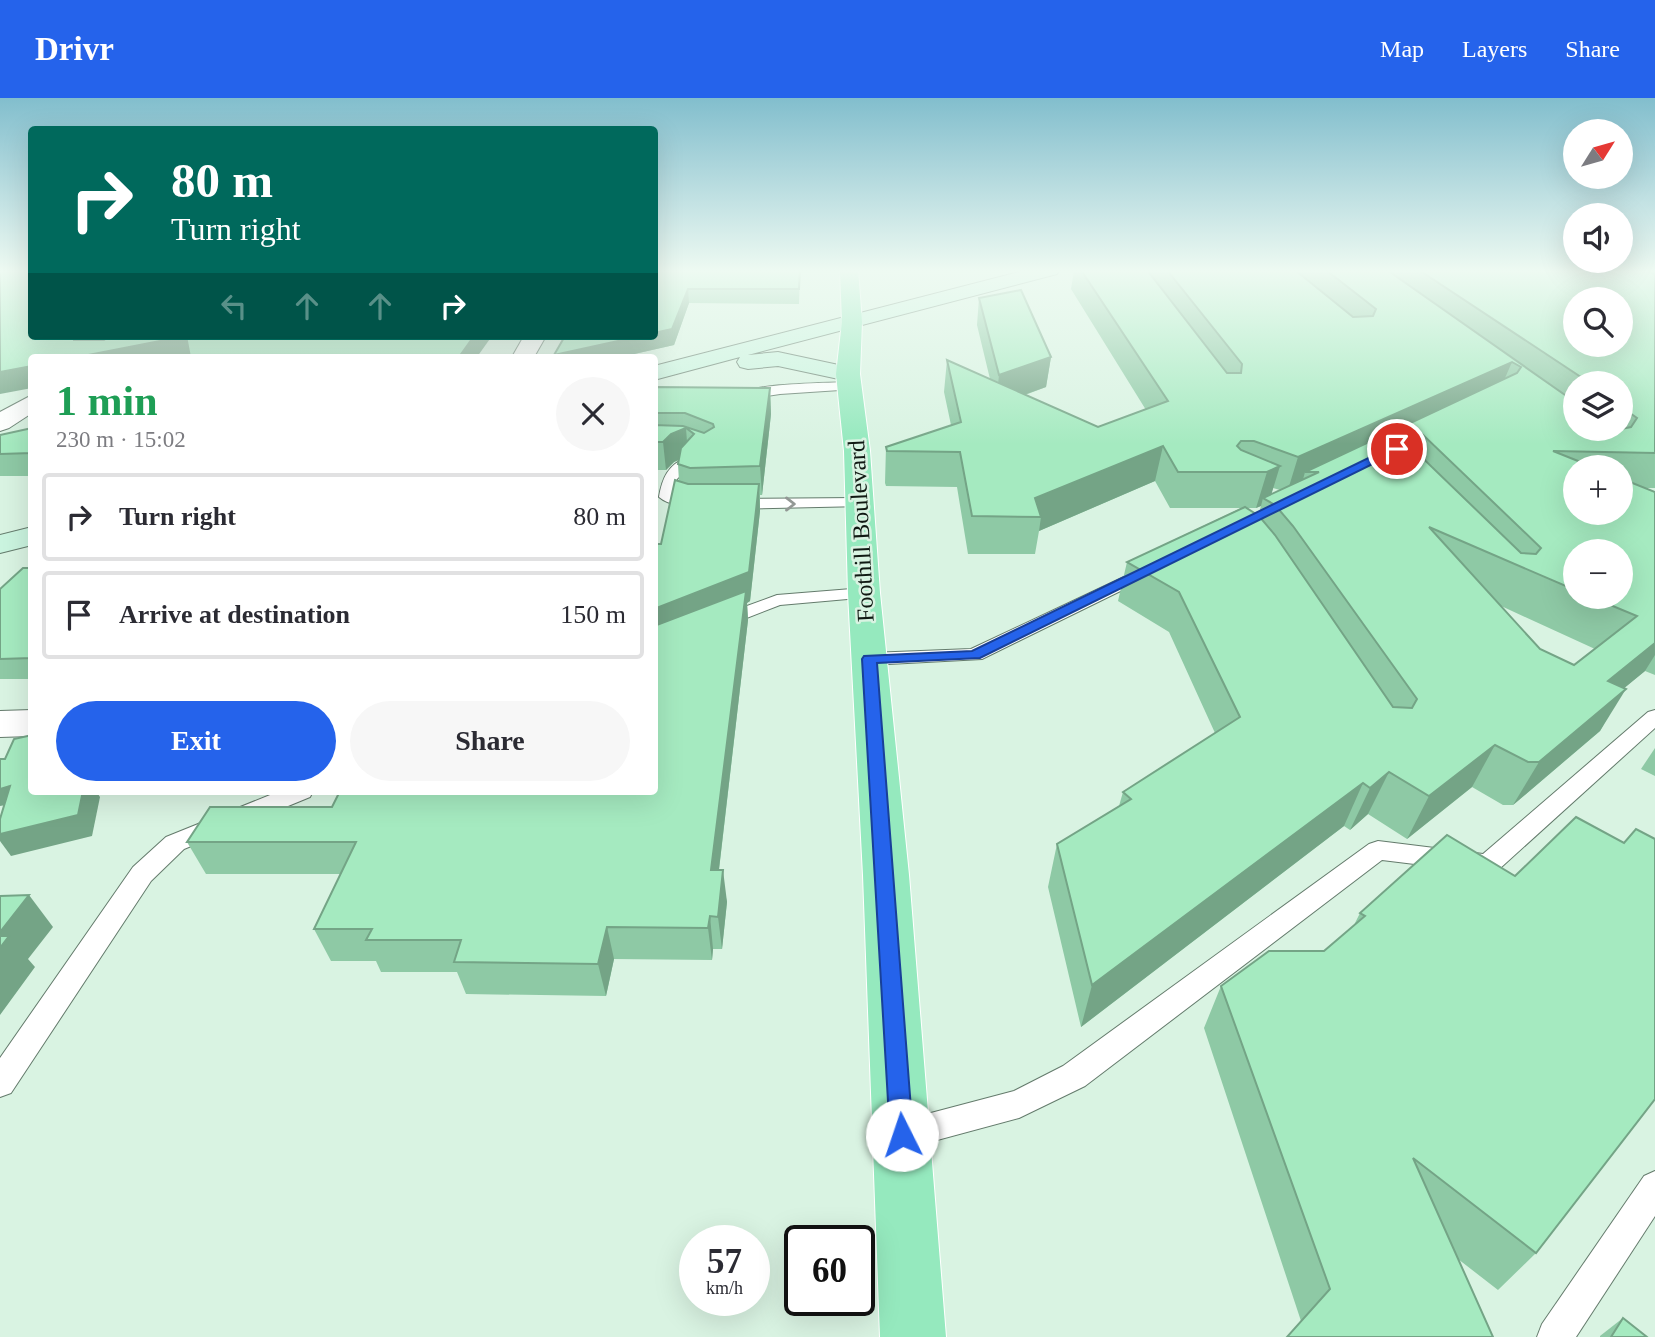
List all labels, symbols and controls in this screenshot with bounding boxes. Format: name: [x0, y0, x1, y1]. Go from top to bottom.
text: Drivr: [35, 31, 114, 67]
text: Map: [1380, 36, 1424, 62]
text: Layers: [1462, 36, 1527, 62]
text: Share: [1565, 36, 1620, 62]
north arrow: [1563, 119, 1633, 189]
map controls: [1563, 119, 1633, 609]
text: 80 m: [171, 153, 273, 208]
icon: right: [56, 154, 147, 245]
button: sound: [1563, 203, 1633, 273]
text: Turn right: [171, 211, 301, 247]
icon: left: [215, 287, 253, 325]
icon: ahead: [288, 287, 326, 325]
icon: ahead: [361, 287, 399, 325]
icon: right: [434, 287, 472, 325]
button: search: [1563, 287, 1633, 357]
button: layers: [1563, 371, 1633, 441]
button: close: [556, 377, 630, 451]
text: 1 min: [56, 378, 158, 424]
pin: [1367, 419, 1427, 479]
text: 230 m · 15:02: [56, 427, 186, 452]
icon: arrive: [1378, 430, 1416, 468]
street label: Foothill Boulevard: [843, 439, 879, 623]
button: +: [1563, 455, 1633, 525]
one-way arrow: [785, 496, 796, 512]
icon: right: [60, 498, 98, 536]
text: Turn right: [119, 502, 236, 531]
text: 80 m: [573, 502, 626, 531]
button: −: [1563, 539, 1633, 609]
icon: arrive: [60, 596, 98, 634]
text: Arrive at destination: [119, 600, 350, 629]
text: 150 m: [560, 600, 626, 629]
button: Exit: [56, 701, 336, 781]
button: Share: [350, 701, 630, 781]
position arrow: [865, 1098, 939, 1172]
speed limit sign: 60: [784, 1225, 875, 1316]
text: 57: [707, 1242, 742, 1281]
text: km/h: [706, 1278, 743, 1298]

